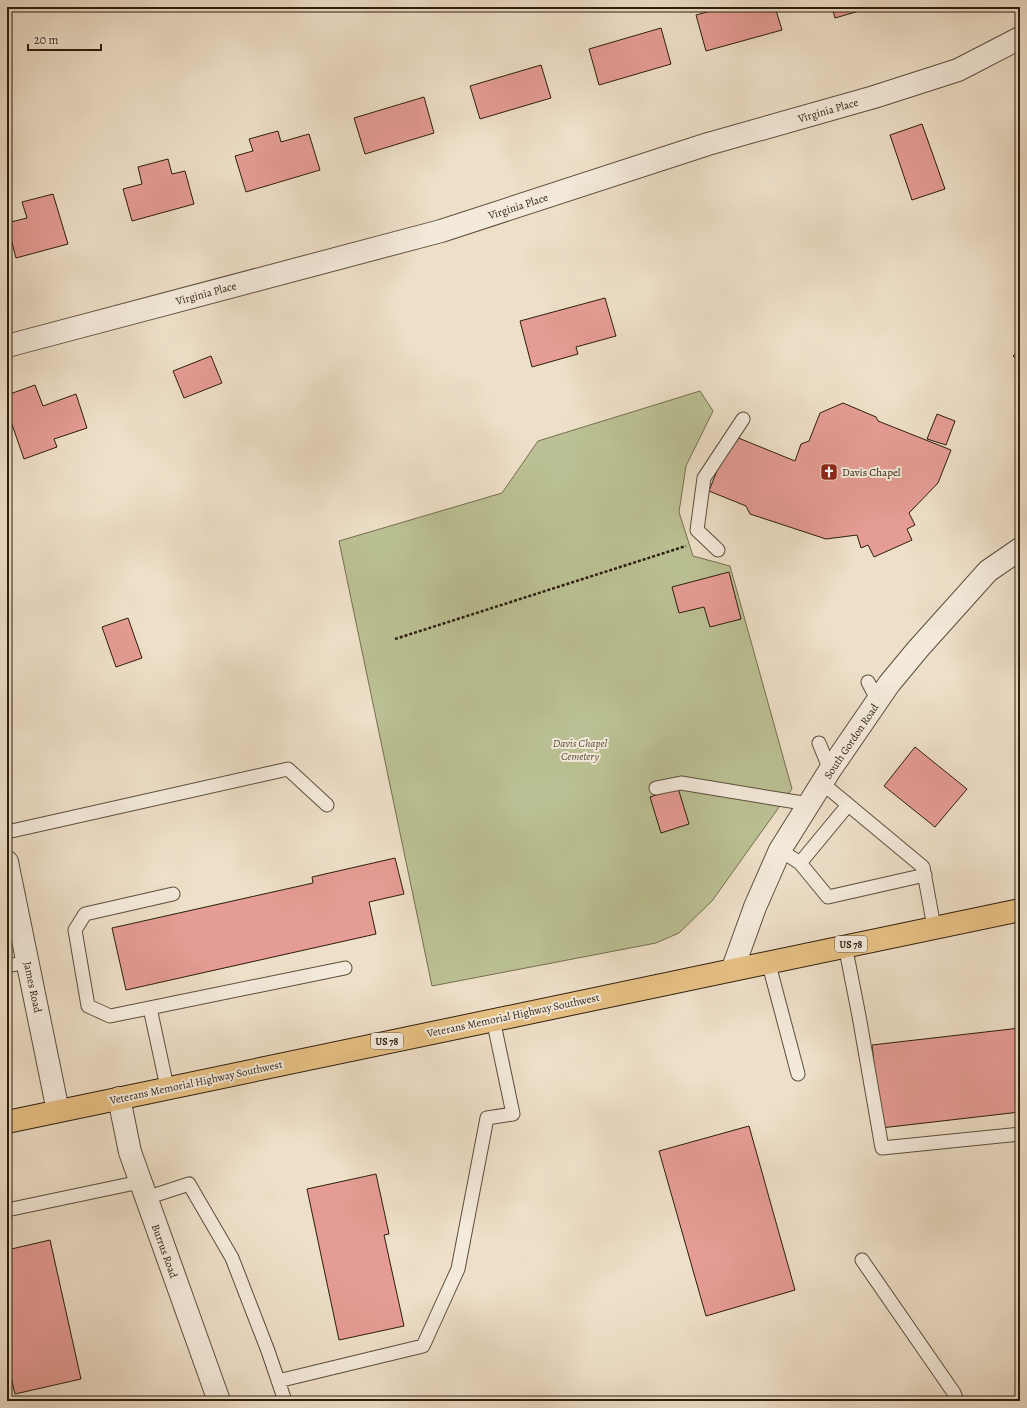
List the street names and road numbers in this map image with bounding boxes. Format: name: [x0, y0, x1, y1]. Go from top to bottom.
street label: Virginia Place: [795, 95, 860, 127]
street label: Virginia Place: [485, 190, 550, 223]
street label: Virginia Place: [173, 278, 238, 309]
street label: South Gordon Road: [821, 701, 882, 782]
road number: US 78: [835, 936, 867, 952]
street label: James Road: [20, 960, 45, 1014]
street label: Veterans Memorial Highway Southwest: [424, 990, 601, 1041]
road number: US 78: [371, 1033, 403, 1049]
street label: Veterans Memorial Highway Southwest: [107, 1057, 284, 1108]
street label: Burrus Road: [148, 1222, 181, 1280]

